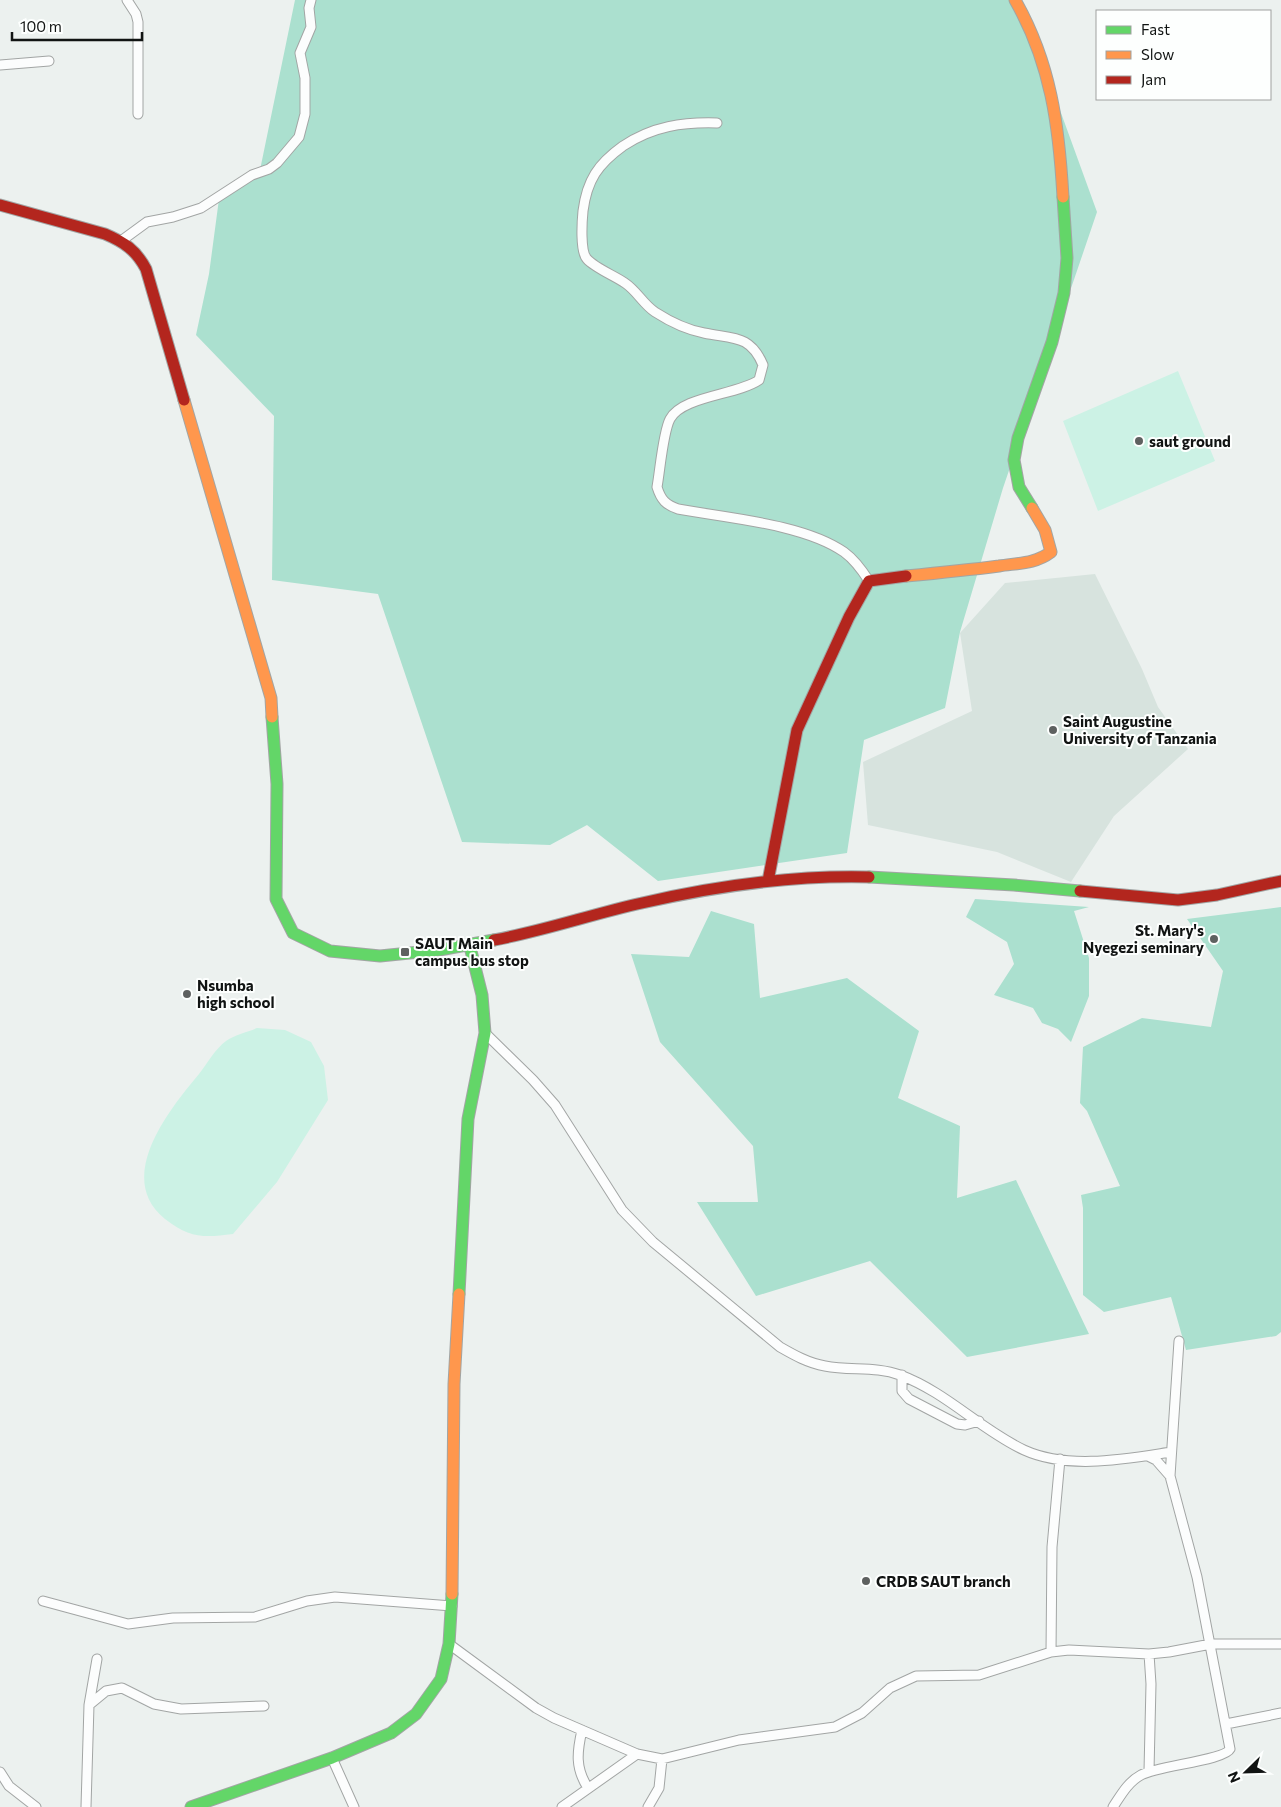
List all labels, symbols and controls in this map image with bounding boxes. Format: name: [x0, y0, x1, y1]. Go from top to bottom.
scale bar: [12, 10, 142, 42]
legend: [1096, 10, 1271, 100]
text: 100 m: [20, 17, 62, 35]
text: Fast: [1141, 20, 1170, 38]
text: Slow: [1141, 45, 1174, 63]
text: Jam: [1141, 70, 1166, 88]
place label: saut ground: [1149, 432, 1231, 450]
marker: saut ground: [1133, 435, 1145, 447]
place label: Saint Augustine University of Tanzania: [1063, 712, 1217, 747]
marker: Saint Augustine University of Tanzania: [1047, 724, 1059, 736]
place label: St. Mary's Nyegezi seminary: [1083, 921, 1205, 956]
marker: St. Mary's Nyegezi seminary: [1208, 933, 1220, 945]
place label: SAUT Main campus bus stop: [415, 934, 529, 969]
marker: SAUT Main campus bus stop: [399, 946, 411, 958]
place label: Nsumba high school: [197, 976, 275, 1011]
marker: Nsumba high school: [181, 988, 193, 1000]
place label: CRDB SAUT branch: [876, 1572, 1011, 1590]
marker: CRDB SAUT branch: [860, 1575, 872, 1587]
north arrow: [1221, 1747, 1271, 1797]
text: N: [1224, 1769, 1243, 1785]

